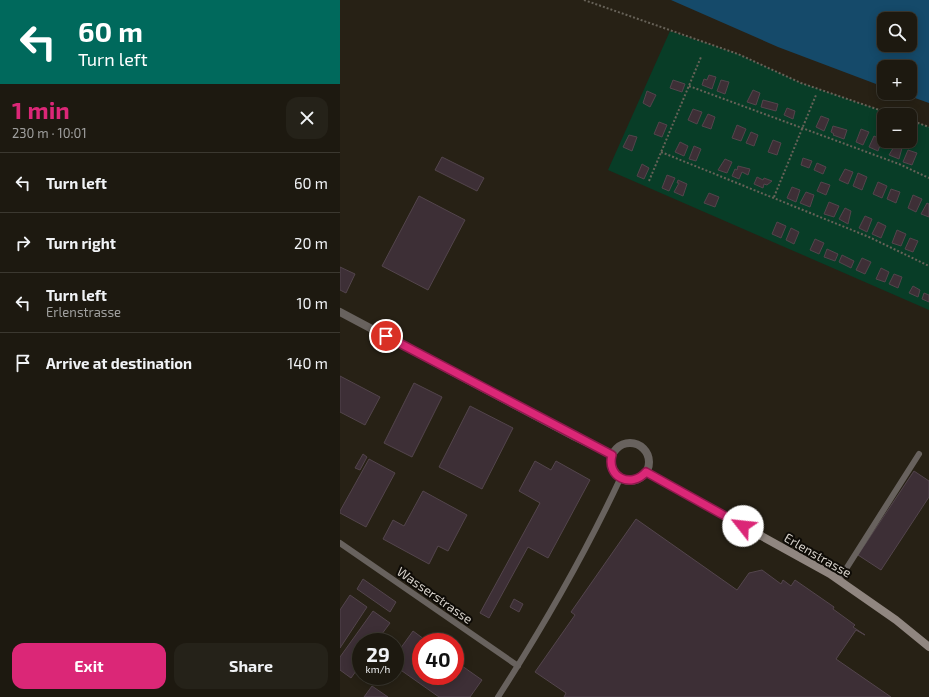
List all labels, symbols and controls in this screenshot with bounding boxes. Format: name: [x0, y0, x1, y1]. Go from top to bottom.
map controls: [877, 12, 917, 148]
button: search: [877, 12, 917, 52]
text: 60 m: [78, 14, 143, 48]
icon: left: [12, 16, 64, 68]
text: Turn left: [78, 48, 148, 70]
button: +: [877, 60, 917, 100]
text: 1 min: [12, 95, 70, 124]
button: close: [286, 97, 328, 139]
button: −: [877, 108, 917, 148]
text: 230 m · 10:01: [12, 125, 87, 141]
icon: left: [12, 172, 34, 194]
text: Turn left: [46, 174, 107, 192]
text: 60 m: [294, 174, 328, 192]
icon: right: [12, 232, 34, 254]
text: Turn right: [46, 234, 116, 252]
text: 20 m: [294, 234, 328, 252]
text: Turn left: [46, 286, 107, 304]
icon: left: [12, 292, 34, 314]
text: 10 m: [296, 294, 328, 312]
text: Erlenstrasse: [46, 304, 121, 320]
pin: [369, 319, 403, 353]
icon: arrive: [375, 325, 397, 347]
icon: arrive: [12, 352, 34, 374]
text: Arrive at destination: [46, 354, 192, 372]
text: 140 m: [287, 354, 328, 372]
position arrow: [722, 505, 764, 547]
street label: Erlenstrasse: [782, 529, 854, 581]
street label: Wasserstrasse: [394, 563, 476, 627]
speed limit sign: 40: [412, 633, 464, 685]
text: 29: [366, 642, 390, 666]
button: Exit: [12, 643, 166, 689]
button: Share: [174, 643, 328, 689]
text: km/h: [366, 663, 390, 675]

